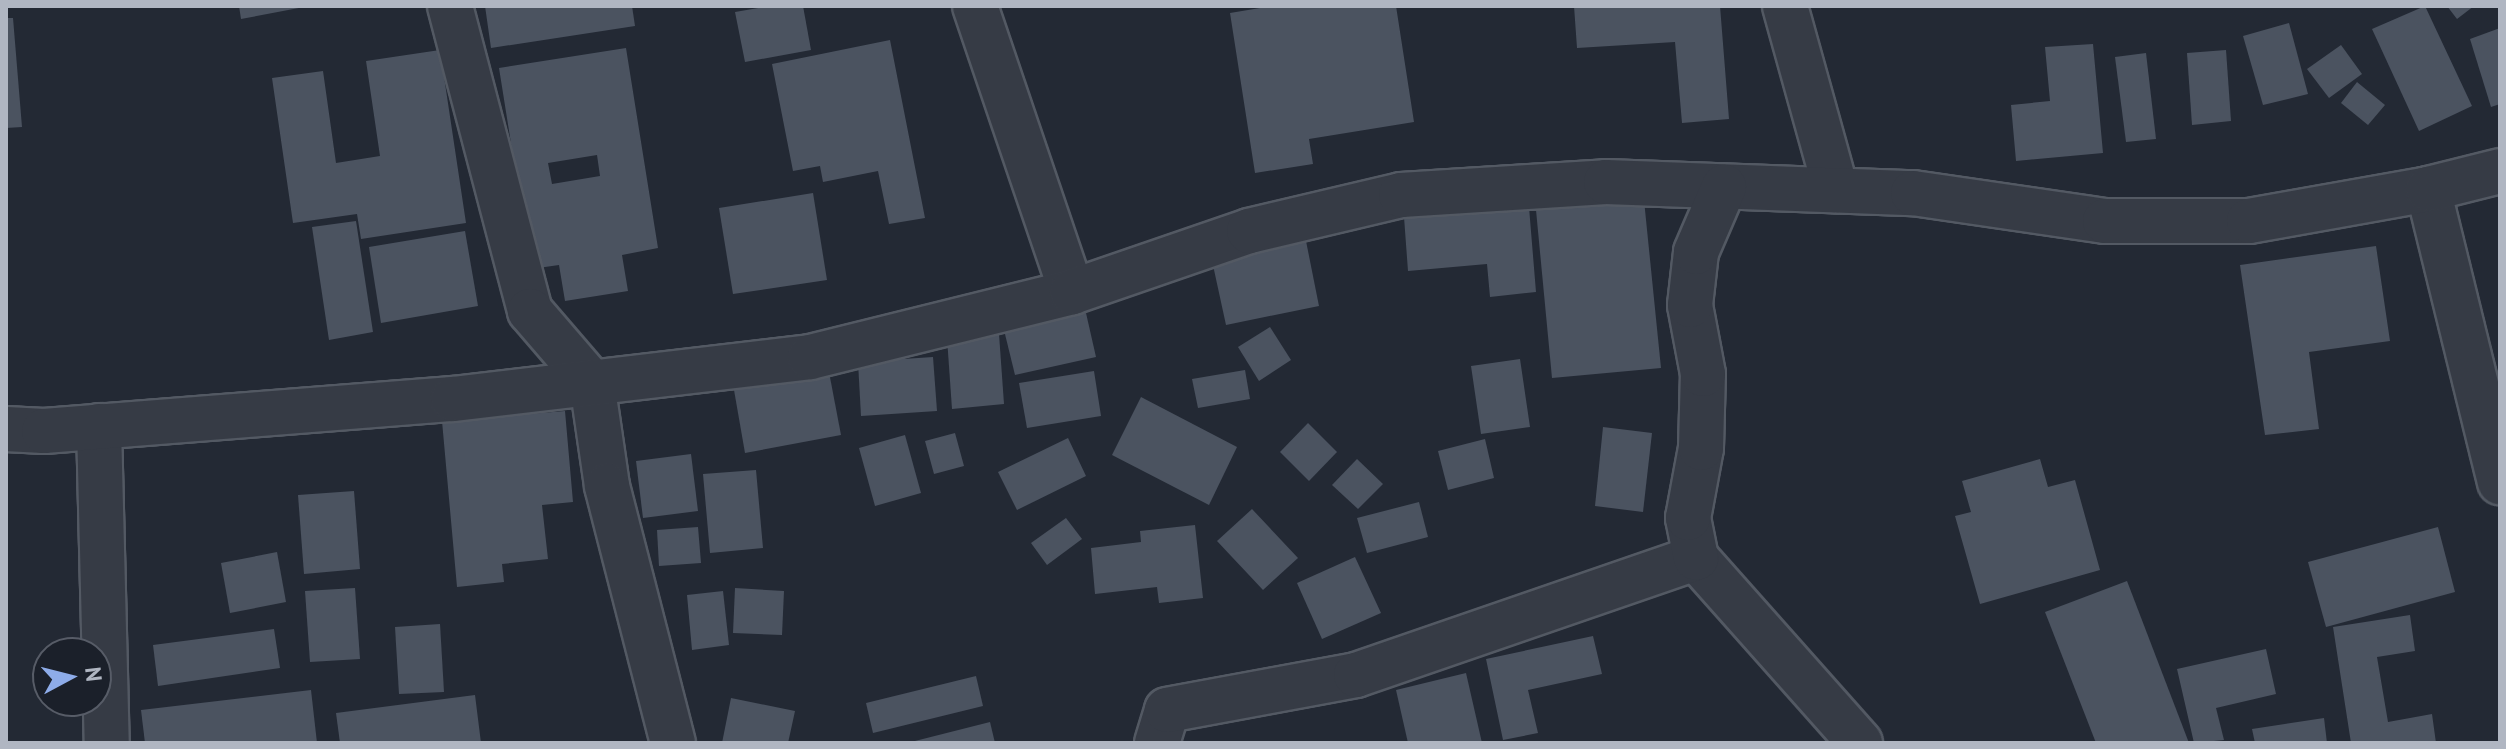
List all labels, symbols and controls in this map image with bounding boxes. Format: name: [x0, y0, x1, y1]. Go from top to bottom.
north arrow: [32, 637, 112, 717]
text: N: [79, 665, 109, 683]

